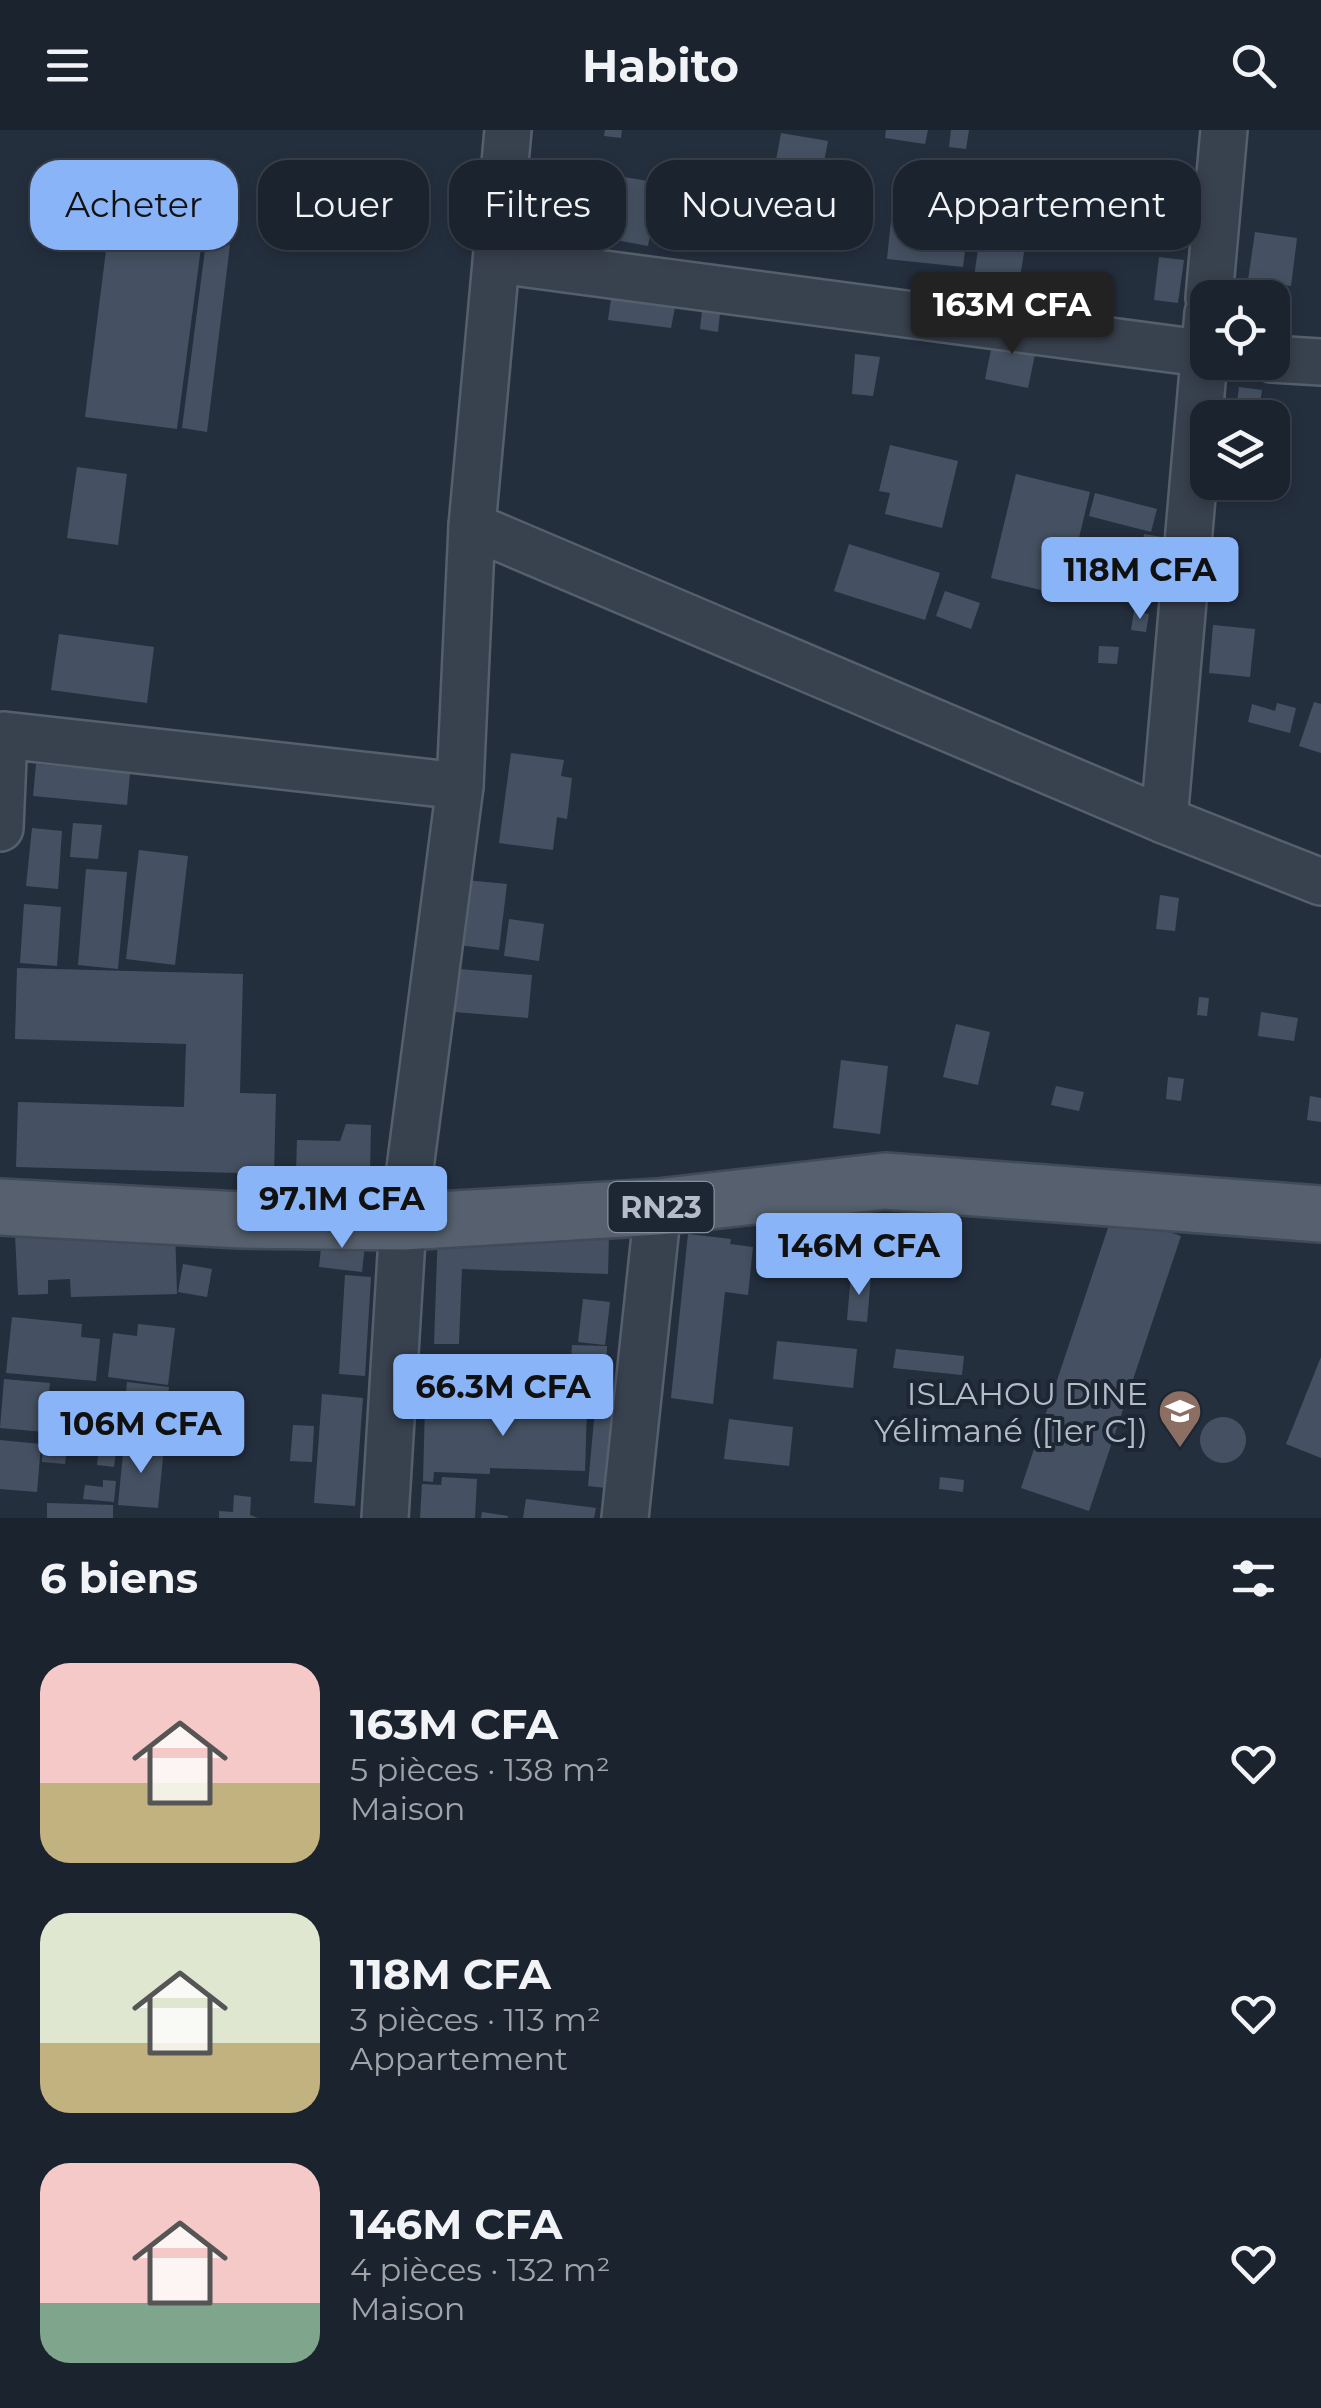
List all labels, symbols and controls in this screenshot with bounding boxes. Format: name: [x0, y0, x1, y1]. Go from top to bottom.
icon: menu: [40, 38, 95, 93]
text: Habito: [582, 38, 739, 93]
icon: search: [1226, 38, 1281, 93]
chip: Acheter: [30, 160, 238, 250]
chip: Louer: [258, 160, 429, 250]
chip: Filtres: [449, 160, 626, 250]
chip: Nouveau: [646, 160, 873, 250]
chip: Appartement: [893, 160, 1201, 250]
pin: 163M CFA: [909, 272, 1115, 357]
map controls: [1190, 280, 1290, 500]
button: locate: [1190, 280, 1290, 380]
text: 163M CFA: [933, 285, 1091, 324]
button: layers: [1190, 400, 1290, 500]
pin: 118M CFA: [1037, 537, 1243, 622]
text: 118M CFA: [1063, 550, 1217, 589]
pin: 97.1M CFA: [228, 1166, 456, 1251]
text: 97.1M CFA: [259, 1179, 425, 1218]
road number: RN23: [608, 1182, 714, 1232]
pin: 146M CFA: [756, 1213, 962, 1298]
text: 146M CFA: [778, 1226, 940, 1265]
pin: 66.3M CFA: [389, 1354, 617, 1439]
text: 66.3M CFA: [415, 1367, 591, 1406]
place label: ISLAHOU DINE Yélimané ([1er C]): [874, 1374, 1148, 1450]
school or university icon: ISLAHOU DINE Yélimané ([1er C]): [1157, 1388, 1203, 1449]
pin: 106M CFA: [38, 1391, 244, 1476]
text: 106M CFA: [60, 1404, 222, 1443]
icon: filters: [1226, 1551, 1281, 1606]
text: 6 biens: [40, 1552, 198, 1604]
text: 163M CFA: [350, 1698, 558, 1750]
icon: home: [120, 1703, 240, 1823]
icon: heart: [1226, 1736, 1281, 1791]
text: 5 pièces · 138 m²: [350, 1750, 610, 1789]
text: Maison: [350, 1789, 465, 1828]
text: 118M CFA: [350, 1948, 551, 2000]
icon: home: [120, 1953, 240, 2073]
icon: heart: [1226, 1986, 1281, 2041]
text: 3 pièces · 113 m²: [350, 2000, 601, 2039]
text: Appartement: [350, 2039, 568, 2078]
text: 146M CFA: [350, 2198, 562, 2250]
icon: home: [120, 2203, 240, 2323]
icon: heart: [1226, 2236, 1281, 2291]
text: 4 pièces · 132 m²: [350, 2250, 610, 2289]
text: Maison: [350, 2289, 465, 2328]

